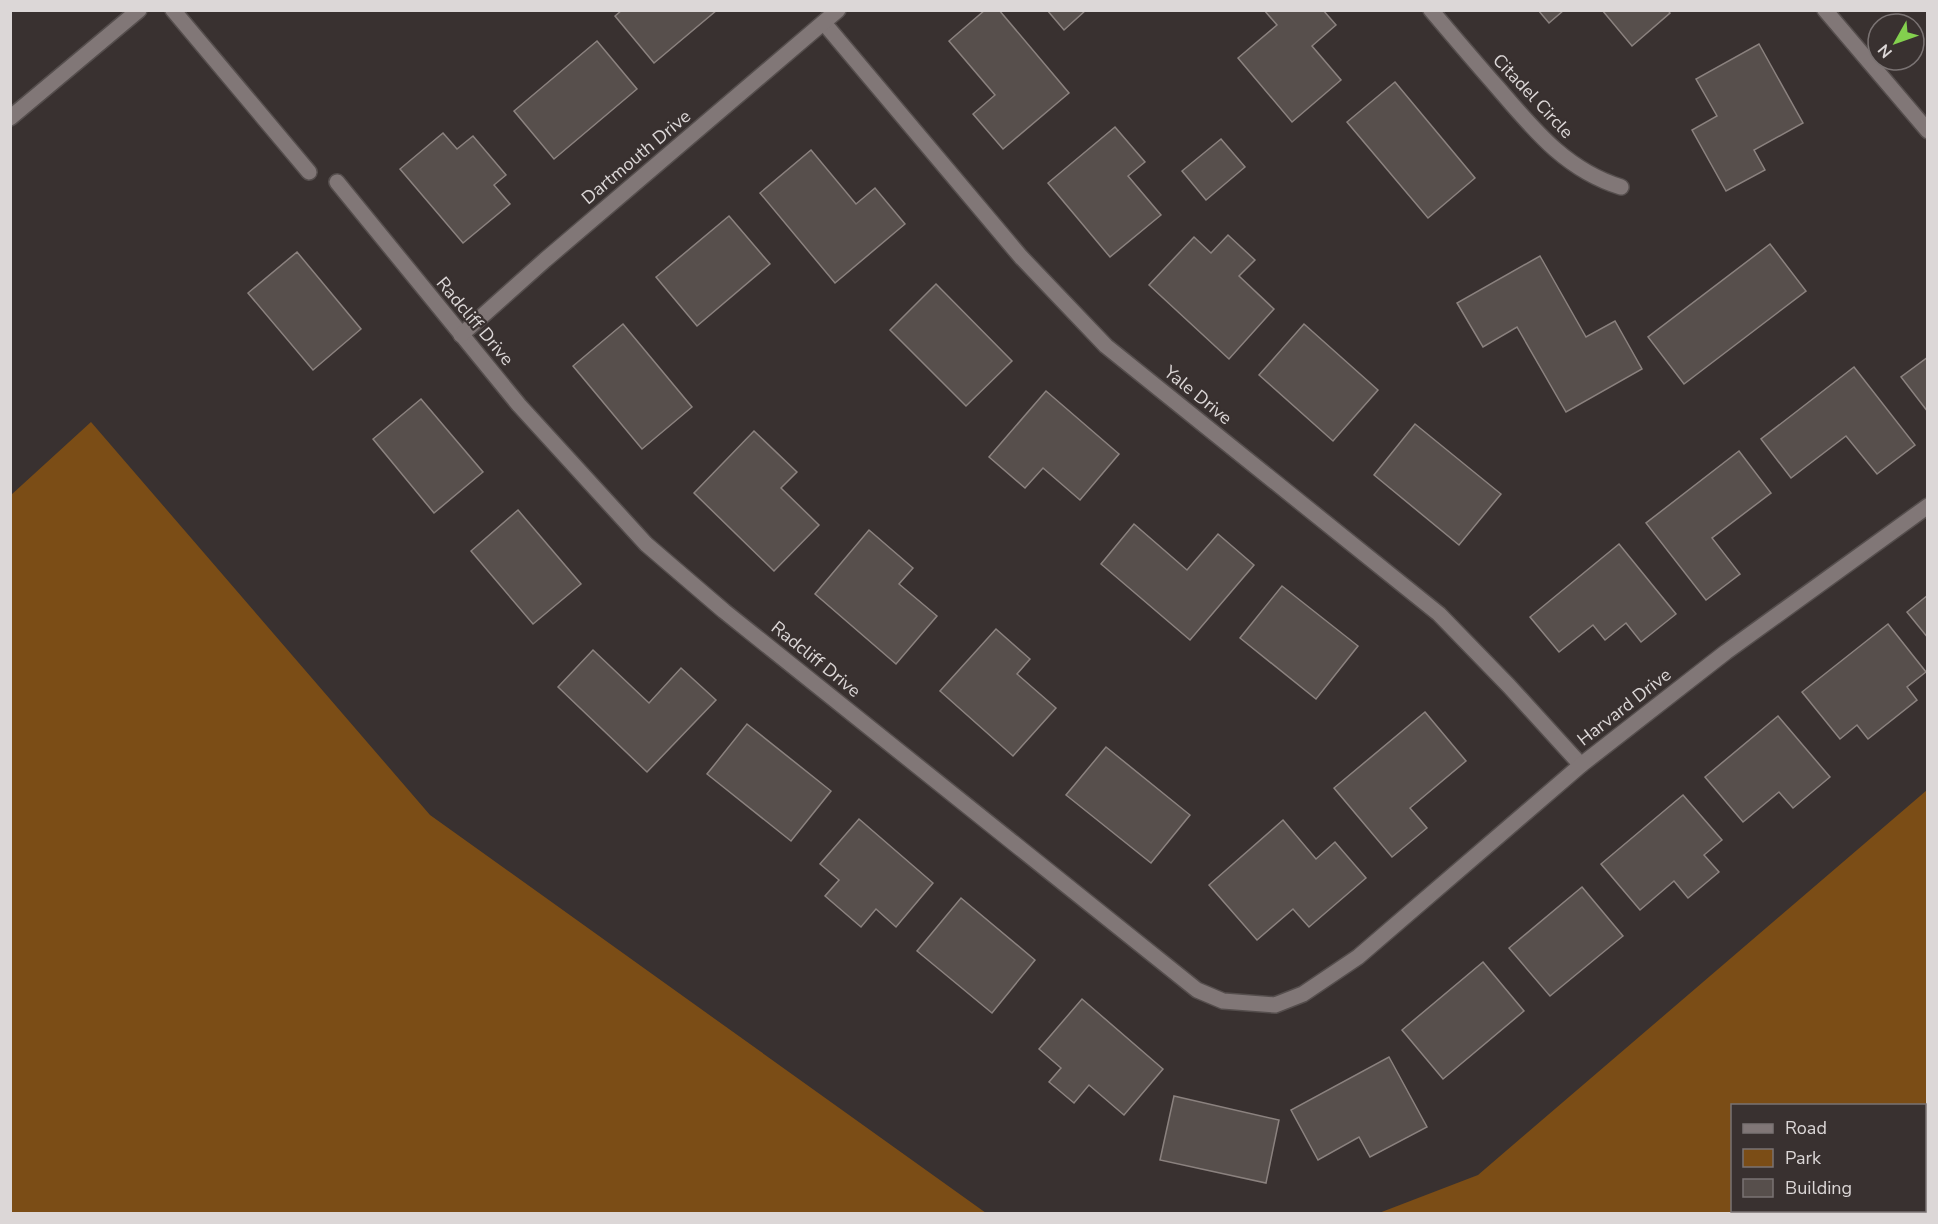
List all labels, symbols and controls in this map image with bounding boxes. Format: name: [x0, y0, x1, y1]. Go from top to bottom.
north arrow: [1866, 12, 1926, 72]
text: N: [1873, 39, 1898, 63]
street label: Citadel Circle: [1487, 48, 1579, 144]
street label: Dartmouth Drive: [576, 104, 696, 210]
street label: Radcliff Drive: [431, 272, 519, 370]
street label: Yale Drive: [1158, 360, 1237, 430]
street label: Radcliff Drive: [766, 615, 866, 703]
street label: Harvard Drive: [1572, 663, 1676, 751]
legend: [1731, 1104, 1926, 1212]
text: Road: [1785, 1116, 1827, 1140]
text: Park: [1785, 1146, 1822, 1170]
text: Building: [1785, 1176, 1852, 1200]

